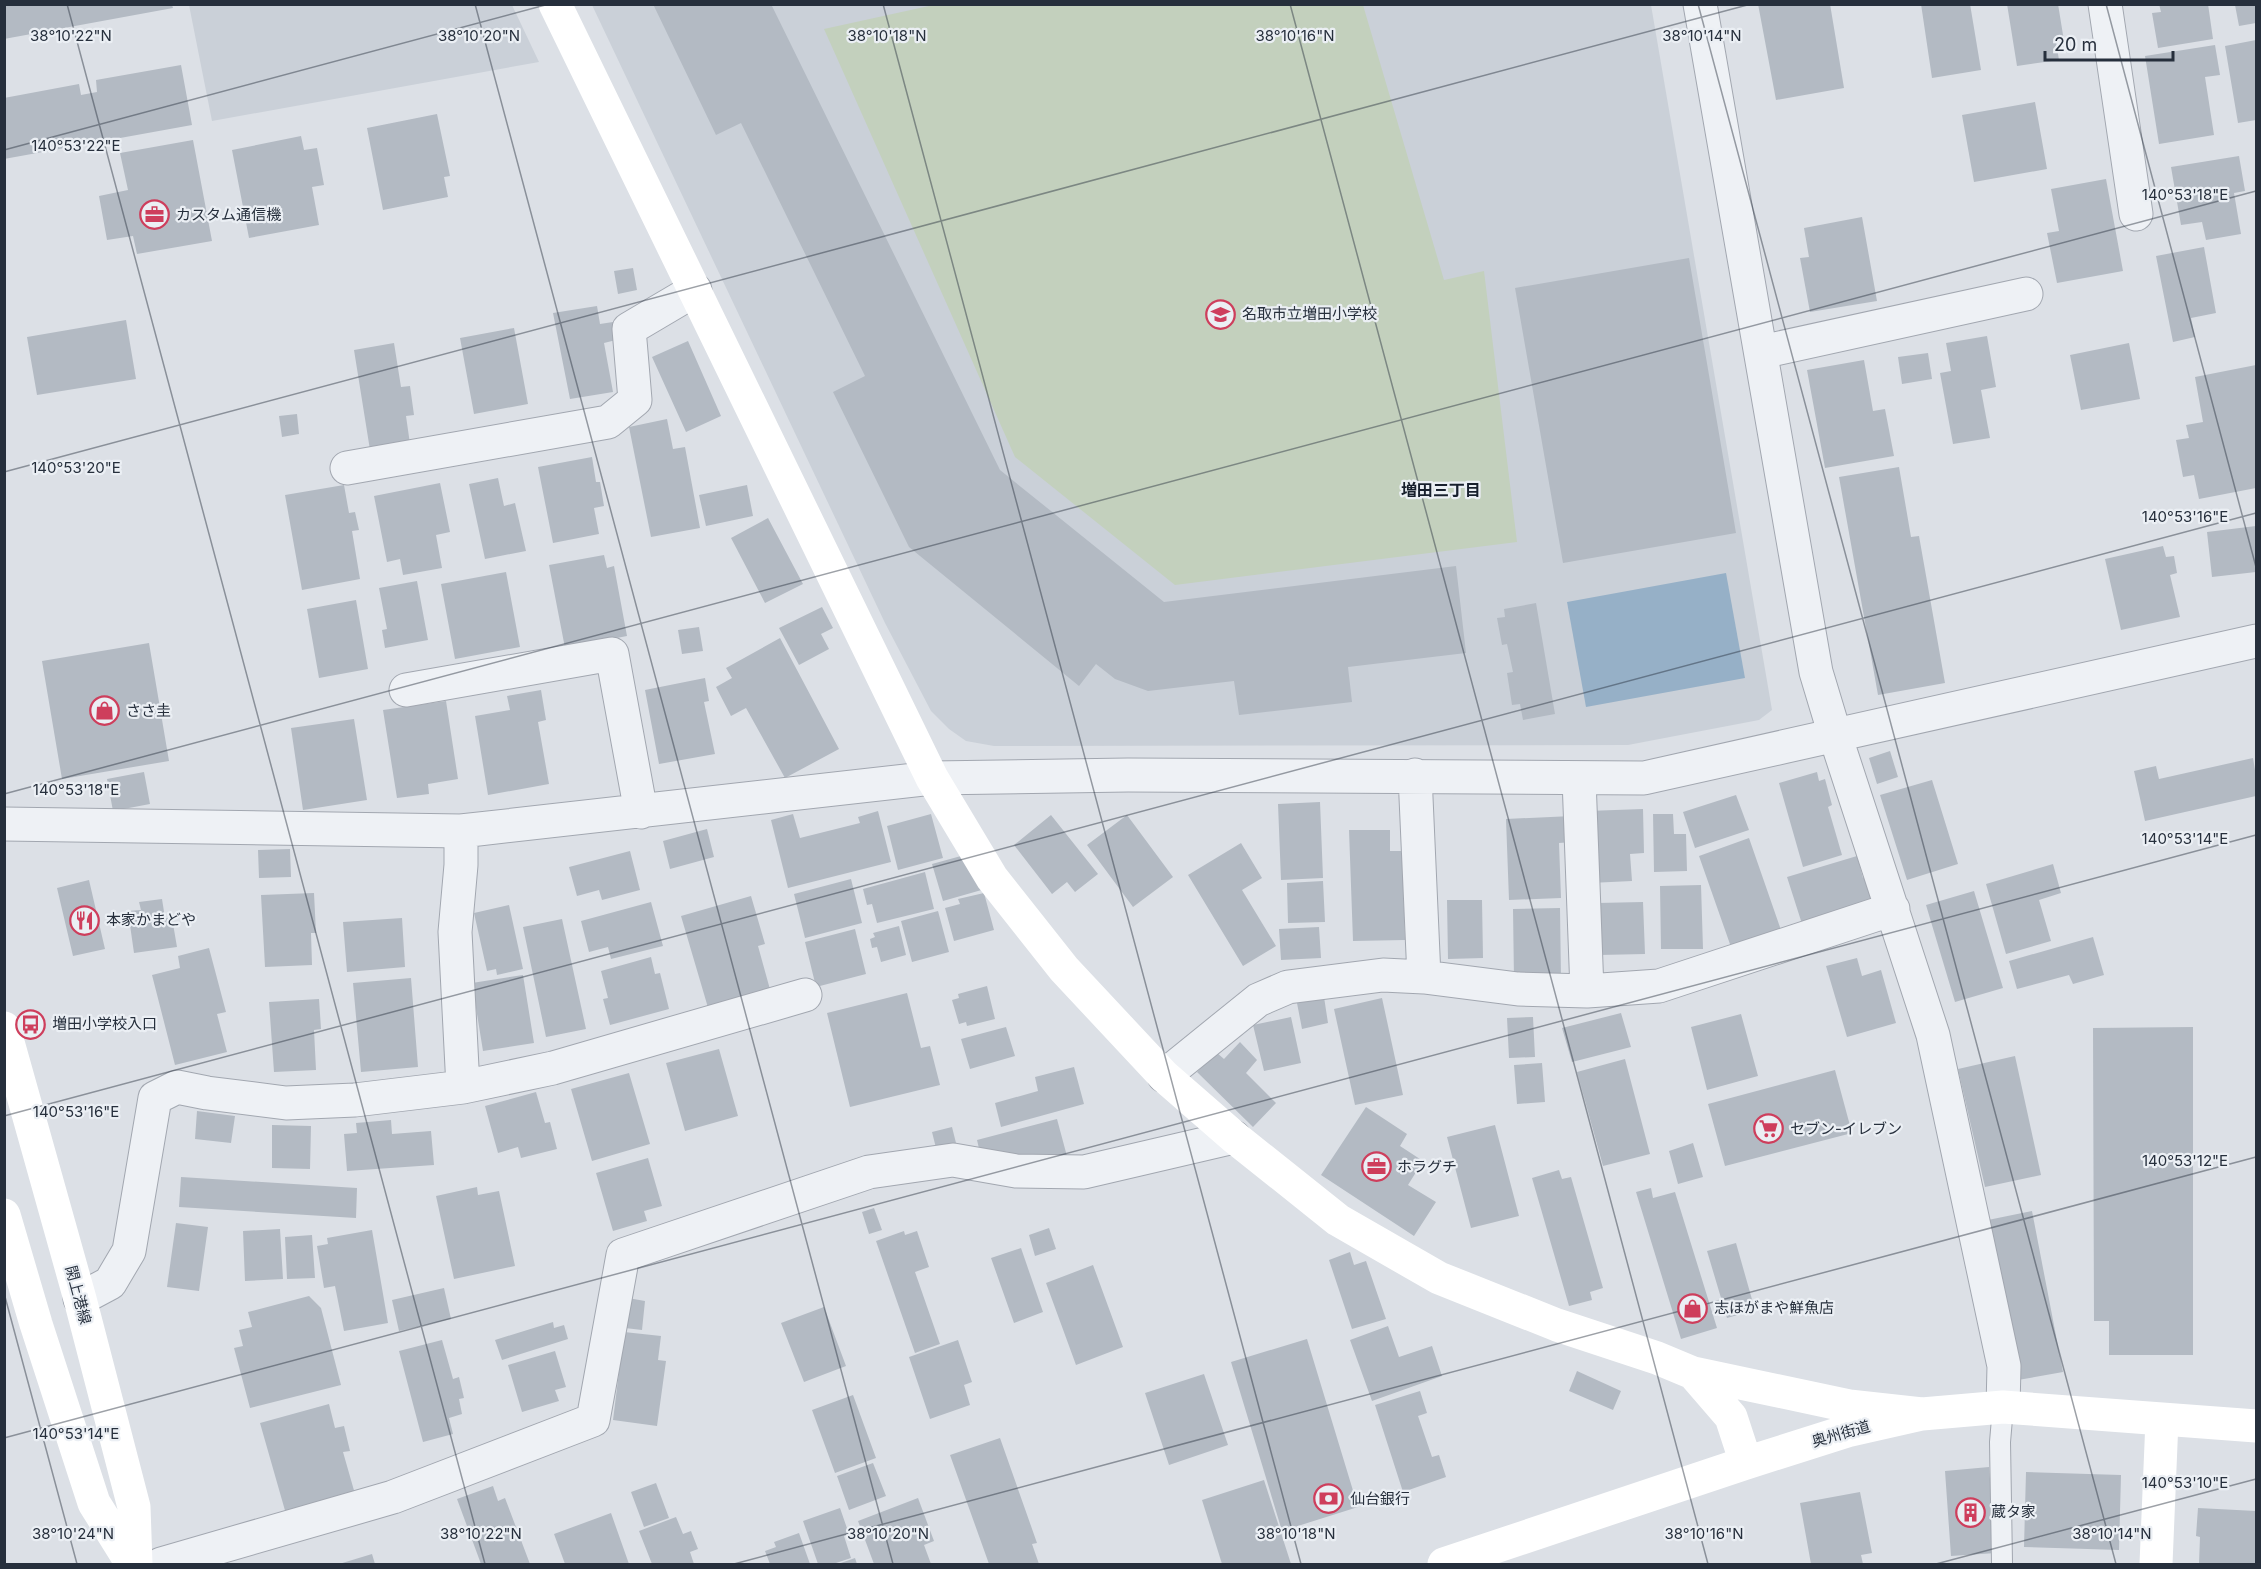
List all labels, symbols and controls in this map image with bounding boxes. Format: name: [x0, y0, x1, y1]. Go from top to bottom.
scale bar: [2045, 24, 2172, 62]
text: 38°10'22"N: [30, 26, 112, 45]
text: 38°10'20"N: [438, 26, 520, 45]
text: 38°10'18"N: [848, 26, 926, 45]
text: 38°10'16"N: [1256, 26, 1334, 45]
text: 38°10'14"N: [1662, 26, 1742, 45]
text: 20 m: [2054, 34, 2097, 55]
text: 140°53'22"E: [31, 136, 121, 155]
text: 140°53'18"E: [2142, 185, 2228, 204]
office icon: カスタム通信機: [139, 199, 171, 231]
place label: カスタム通信機: [176, 205, 281, 224]
school or university icon: 名取市立増田小学校: [1205, 298, 1237, 330]
place label: 名取市立増田小学校: [1242, 304, 1377, 323]
text: 140°53'20"E: [31, 458, 121, 477]
district label: 増田三丁目: [1401, 480, 1481, 500]
text: 140°53'16"E: [2142, 507, 2228, 526]
shop icon: ささ圭: [89, 695, 121, 727]
place label: ささ圭: [126, 701, 171, 720]
text: 140°53'18"E: [33, 780, 119, 799]
text: 140°53'14"E: [2142, 829, 2228, 848]
restaurant icon: 本家かまどや: [69, 904, 101, 936]
place label: 本家かまどや: [106, 910, 196, 929]
bus stop icon: 増田小学校入口: [15, 1008, 47, 1040]
place label: 増田小学校入口: [52, 1014, 157, 1033]
text: 140°53'16"E: [33, 1102, 119, 1121]
supermarket icon: セブン-イレブン: [1753, 1113, 1785, 1145]
place label: セブン-イレブン: [1790, 1119, 1902, 1138]
office icon: ホラグチ: [1360, 1151, 1392, 1183]
text: 140°53'12"E: [2142, 1151, 2228, 1170]
place label: ホラグチ: [1397, 1157, 1457, 1176]
street label: 閖上港線: [62, 1263, 95, 1326]
shop icon: 志ほがまや鮮魚店: [1677, 1292, 1709, 1324]
place label: 志ほがまや鮮魚店: [1714, 1298, 1834, 1317]
street label: 奥州街道: [1809, 1416, 1872, 1451]
text: 140°53'14"E: [33, 1424, 119, 1443]
text: 140°53'10"E: [2142, 1473, 2228, 1492]
bank icon: 仙台銀行: [1313, 1483, 1345, 1515]
place label: 仙台銀行: [1350, 1489, 1410, 1508]
building icon: 蔵タ家: [1954, 1496, 1986, 1528]
place label: 蔵タ家: [1991, 1502, 2036, 1521]
text: 38°10'24"N: [32, 1524, 114, 1543]
text: 38°10'22"N: [440, 1524, 522, 1543]
text: 38°10'20"N: [847, 1524, 929, 1543]
text: 38°10'18"N: [1257, 1524, 1335, 1543]
text: 38°10'16"N: [1665, 1524, 1743, 1543]
text: 38°10'14"N: [2072, 1524, 2152, 1543]

